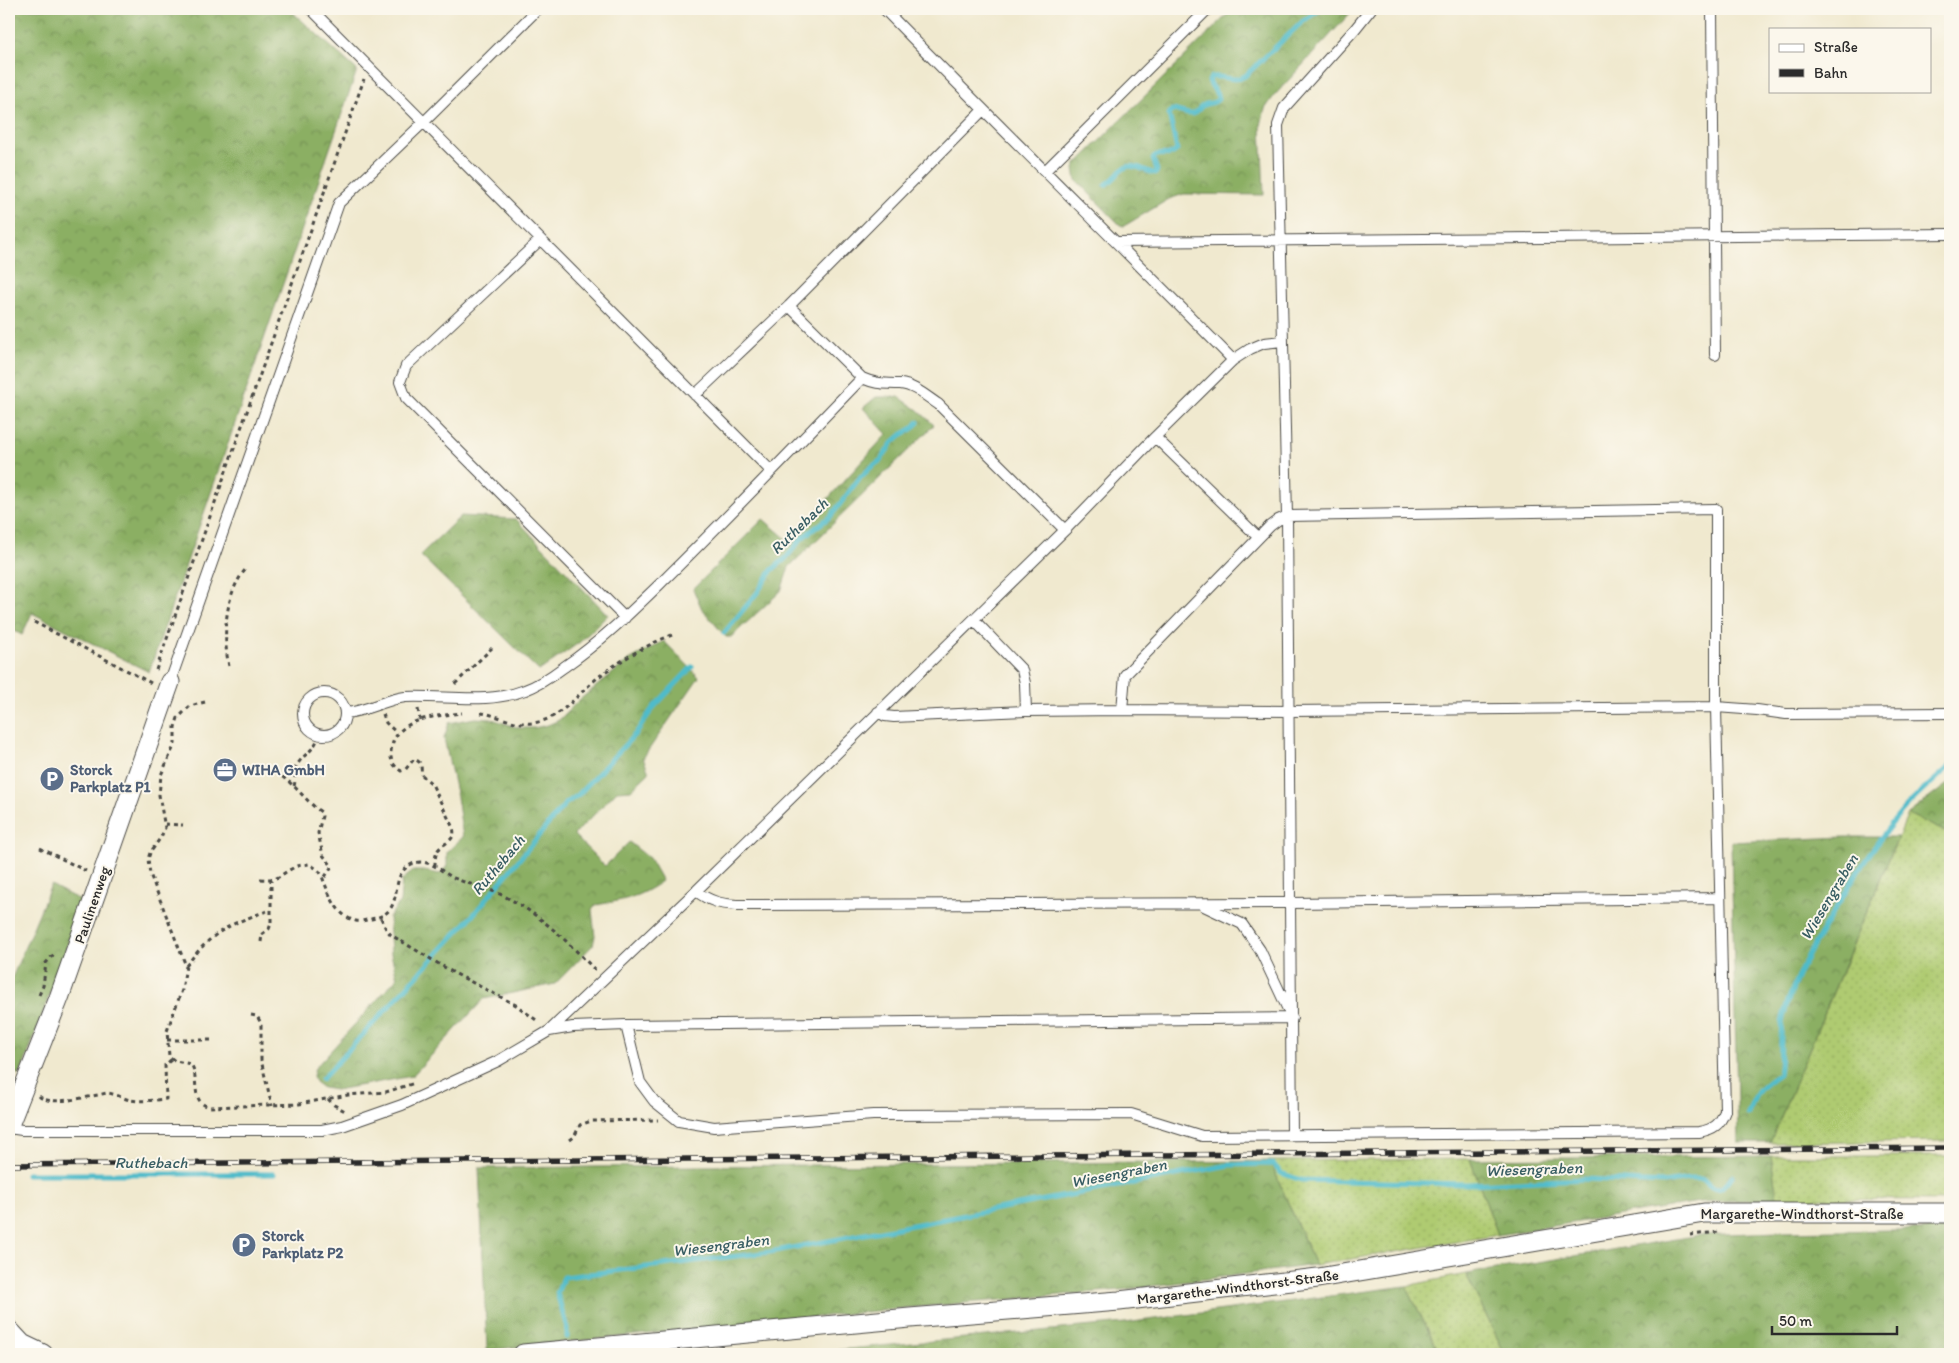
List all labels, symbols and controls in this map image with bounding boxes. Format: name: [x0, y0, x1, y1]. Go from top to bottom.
legend: [1769, 28, 1932, 92]
text: Straße: [1814, 38, 1858, 56]
text: Bahn: [1814, 64, 1848, 82]
water label: Ruthebach: [766, 493, 832, 558]
office icon: WIHA GmbH: [212, 757, 238, 783]
place label: Storck Parkplatz P1: [70, 761, 151, 797]
place label: WIHA GmbH: [242, 761, 325, 779]
parking icon: Storck Parkplatz P1: [39, 766, 65, 792]
water label: Ruthebach: [467, 830, 529, 899]
water label: Wiesengraben: [1796, 850, 1863, 943]
street label: Paulinenweg: [70, 864, 114, 946]
water label: Ruthebach: [115, 1153, 188, 1172]
water label: Wiesengraben: [1070, 1154, 1169, 1192]
water label: Wiesengraben: [1485, 1158, 1584, 1180]
street label: Margarethe-Windthorst-Straße: [1700, 1205, 1904, 1223]
place label: Storck Parkplatz P2: [262, 1227, 344, 1263]
water label: Wiesengraben: [672, 1230, 771, 1260]
parking icon: Storck Parkplatz P2: [231, 1232, 257, 1258]
street label: Margarethe-Windthorst-Straße: [1136, 1266, 1340, 1308]
scale bar: [1772, 1303, 1896, 1335]
text: 50 m: [1779, 1312, 1812, 1330]

